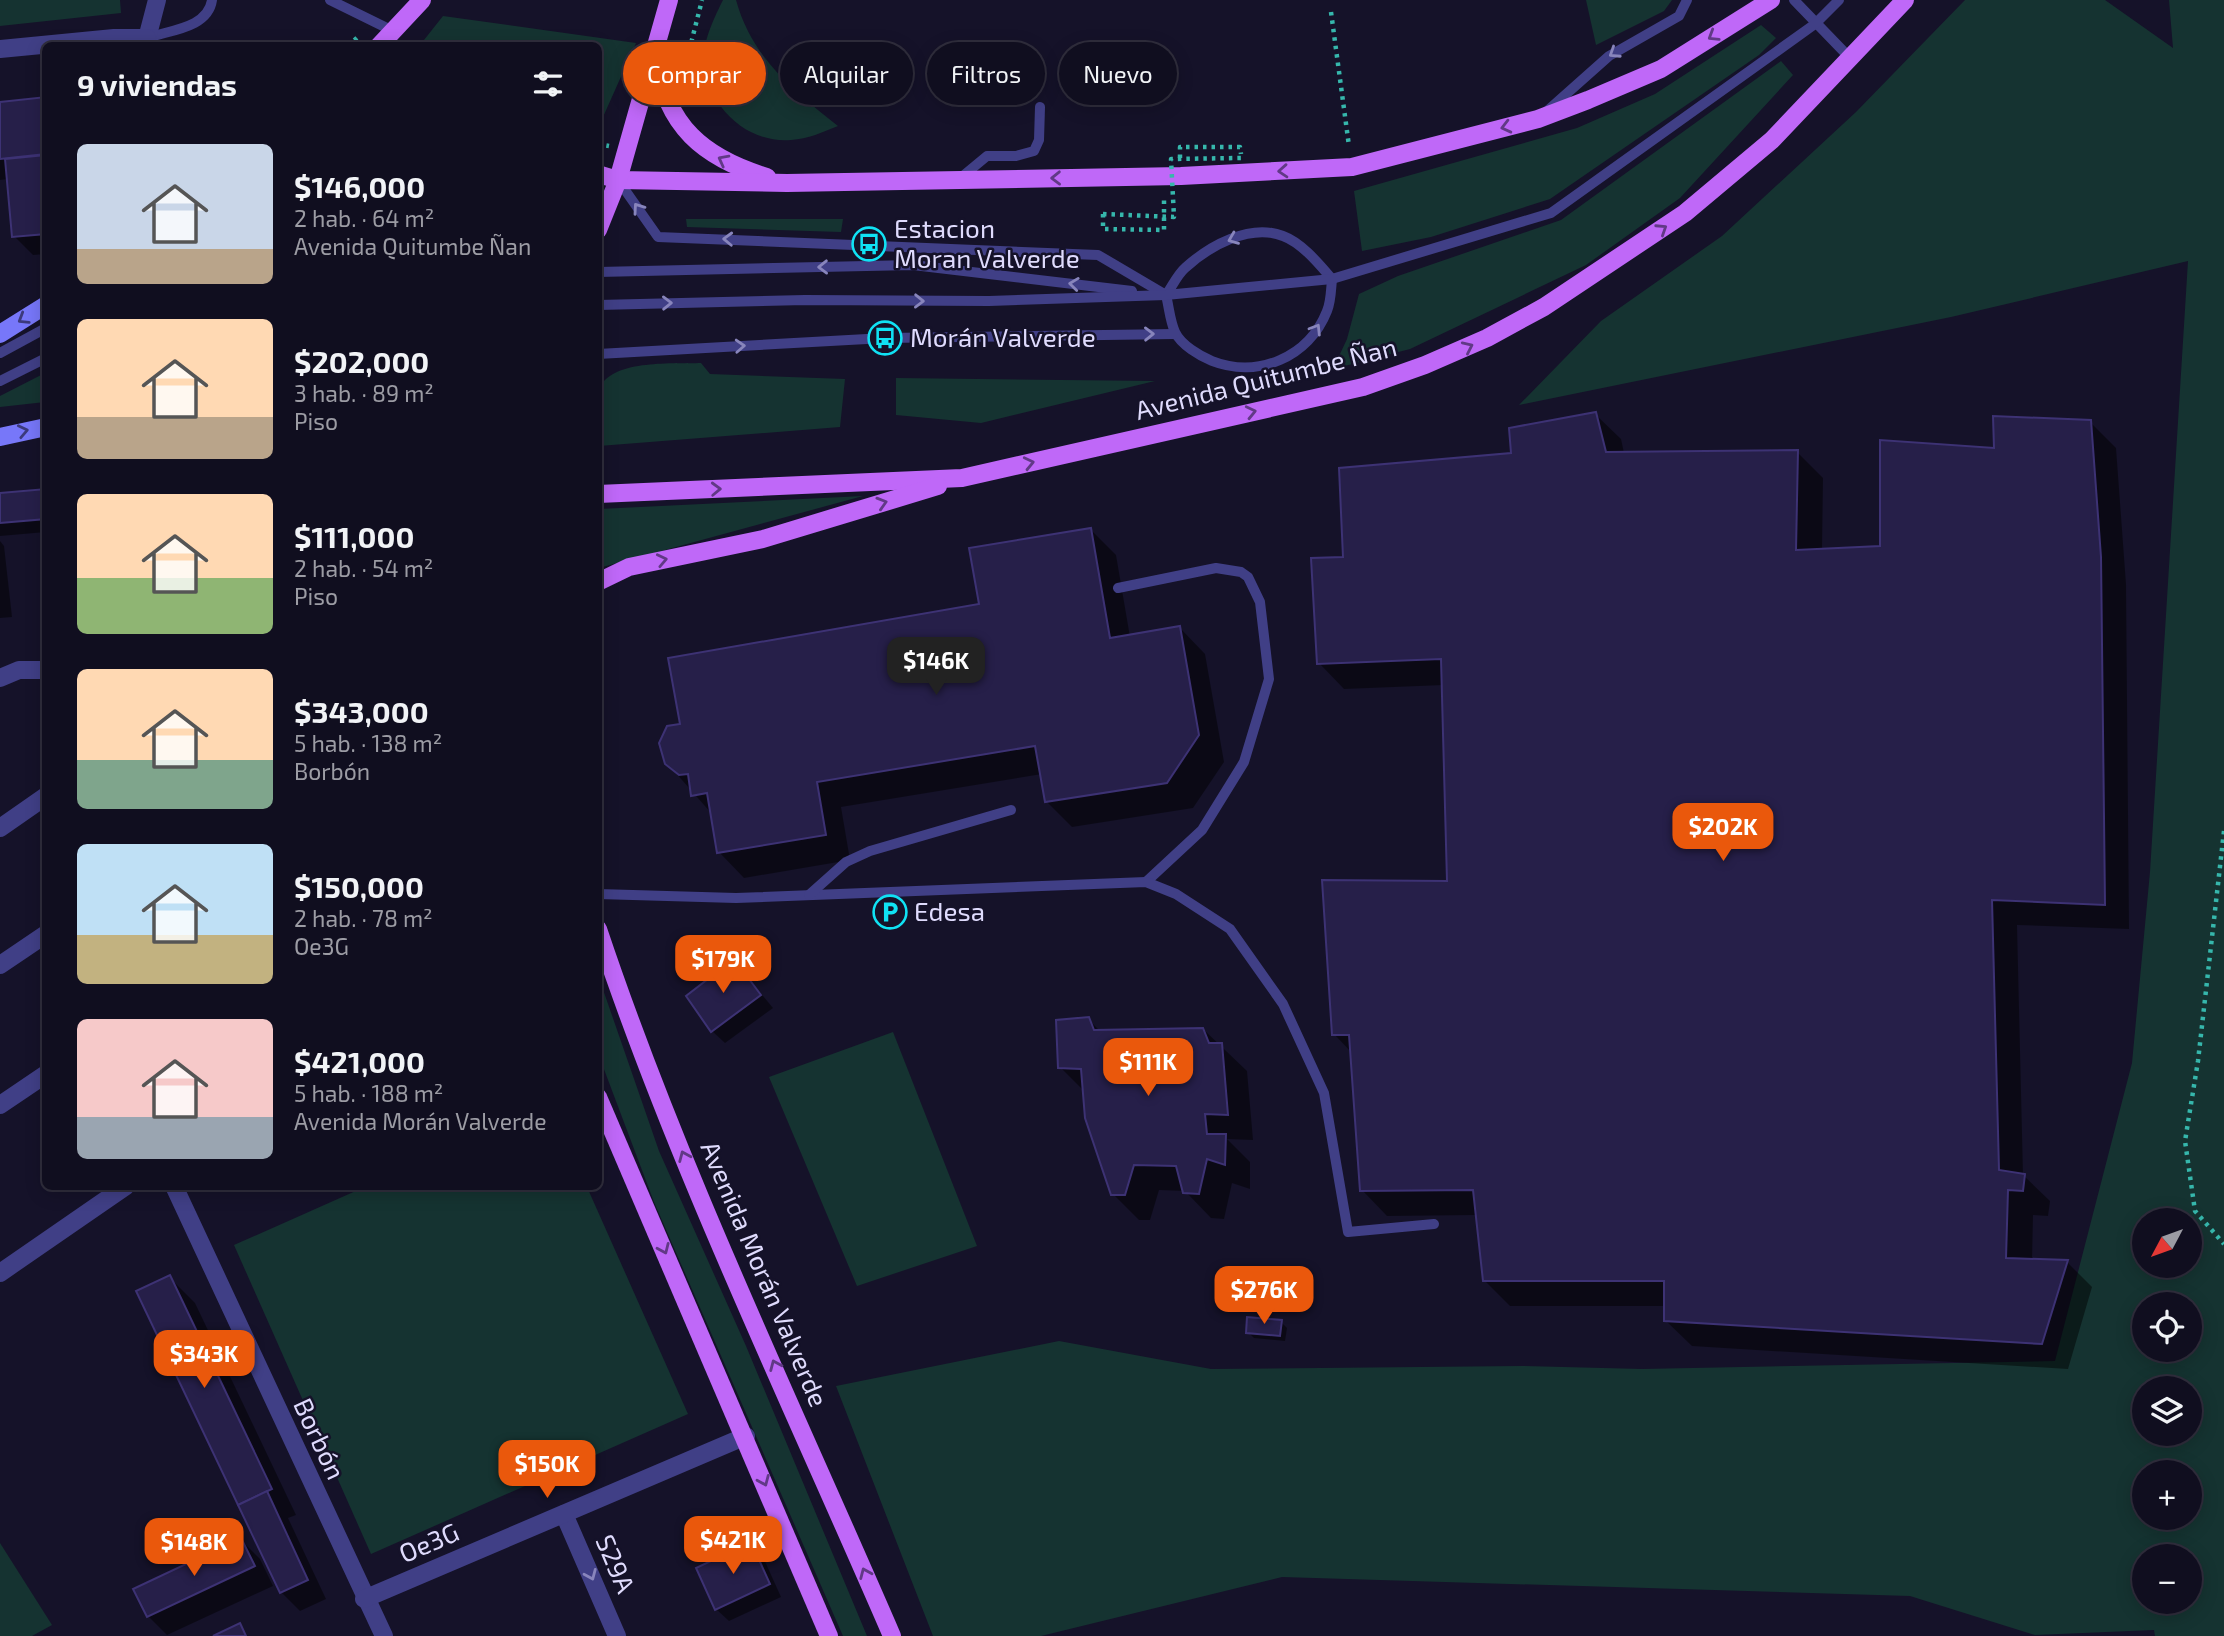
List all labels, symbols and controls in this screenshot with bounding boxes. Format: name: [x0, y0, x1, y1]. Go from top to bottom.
one-way arrow: [1708, 28, 1721, 41]
chip: Comprar: [623, 42, 766, 105]
chip: Alquilar: [780, 42, 913, 105]
chip: Filtros: [927, 42, 1045, 105]
chip: Nuevo: [1059, 42, 1177, 105]
one-way arrow: [1609, 45, 1622, 58]
icon: filters: [529, 65, 567, 103]
text: 9 viviendas: [77, 66, 237, 102]
one-way arrow: [1500, 119, 1512, 133]
one-way arrow: [718, 154, 730, 168]
one-way arrow: [1278, 163, 1289, 178]
text: $146,000: [294, 168, 425, 204]
one-way arrow: [1050, 170, 1061, 186]
icon: home: [133, 172, 217, 256]
one-way arrow: [634, 203, 646, 216]
text: 2 hab. · 64 m²: [294, 204, 434, 232]
place label: Estacion Moran Valverde: [894, 212, 1080, 273]
one-way arrow: [1654, 224, 1667, 237]
bus stop icon: Estacion Moran Valverde: [850, 225, 888, 263]
one-way arrow: [1228, 230, 1240, 244]
text: Avenida Quitumbe Ñan: [294, 232, 531, 260]
one-way arrow: [722, 232, 733, 247]
one-way arrow: [817, 259, 828, 275]
one-way arrow: [1068, 277, 1080, 292]
one-way arrow: [913, 293, 924, 308]
one-way arrow: [662, 295, 672, 311]
one-way arrow: [17, 311, 30, 324]
bus stop icon: Morán Valverde: [866, 319, 904, 357]
place label: Morán Valverde: [910, 321, 1096, 352]
one-way arrow: [1308, 323, 1321, 336]
one-way arrow: [1144, 326, 1155, 342]
street label: Avenida Quitumbe Ñan: [1132, 330, 1400, 425]
one-way arrow: [735, 339, 746, 354]
one-way arrow: [1461, 341, 1473, 355]
text: $202,000: [294, 343, 429, 379]
icon: home: [133, 347, 217, 431]
text: 3 hab. · 89 m²: [294, 379, 434, 407]
one-way arrow: [1245, 406, 1257, 421]
text: Piso: [294, 407, 338, 435]
one-way arrow: [17, 425, 29, 440]
one-way arrow: [1023, 457, 1035, 471]
one-way arrow: [710, 481, 721, 496]
one-way arrow: [876, 496, 888, 511]
text: $111,000: [294, 518, 414, 554]
icon: home: [133, 522, 217, 606]
one-way arrow: [656, 553, 668, 568]
text: 2 hab. · 54 m²: [294, 554, 433, 582]
text: Piso: [294, 582, 338, 610]
pin: $146K: [887, 638, 985, 697]
text: $146K: [903, 646, 969, 674]
text: $343,000: [294, 693, 429, 729]
icon: home: [133, 697, 217, 781]
text: 5 hab. · 138 m²: [294, 729, 442, 757]
text: Borbón: [294, 757, 370, 785]
pin: $202K: [1674, 804, 1772, 863]
text: $202K: [1688, 812, 1758, 840]
text: $150,000: [294, 868, 424, 904]
icon: home: [133, 872, 217, 956]
parking icon: Edesa: [871, 893, 909, 931]
place label: Edesa: [914, 895, 985, 926]
text: 2 hab. · 78 m²: [294, 904, 433, 932]
text: Oe3G: [294, 932, 349, 960]
pin: $179K: [674, 936, 772, 995]
text: $179K: [691, 944, 755, 972]
pin: $111K: [1099, 1038, 1197, 1098]
text: $421,000: [294, 1043, 425, 1079]
icon: home: [133, 1047, 217, 1131]
text: $111K: [1119, 1047, 1177, 1075]
text: 5 hab. · 188 m²: [294, 1079, 443, 1107]
text: Avenida Morán Valverde: [294, 1107, 547, 1135]
street label: Avenida Morán Valverde: [695, 1136, 835, 1411]
one-way arrow: [678, 1151, 692, 1163]
north arrow: [2132, 1208, 2202, 1278]
map controls: [2132, 1208, 2202, 1614]
one-way arrow: [656, 1242, 670, 1255]
pin: $276K: [1215, 1266, 1313, 1326]
text: $276K: [1231, 1275, 1298, 1303]
button: locate: [2132, 1292, 2202, 1362]
pin: $343K: [155, 1330, 253, 1390]
text: $343K: [170, 1339, 238, 1367]
one-way arrow: [769, 1359, 783, 1372]
button: layers: [2132, 1376, 2202, 1446]
street label: Borbón: [288, 1393, 353, 1484]
pin: $150K: [498, 1440, 596, 1500]
text: $150K: [514, 1449, 580, 1477]
button: +: [2132, 1460, 2202, 1530]
one-way arrow: [756, 1474, 770, 1486]
street label: Oe3G: [394, 1515, 463, 1568]
pin: $421K: [684, 1516, 782, 1576]
pin: $148K: [145, 1518, 243, 1578]
text: $421K: [700, 1525, 766, 1553]
text: $148K: [161, 1527, 227, 1555]
street label: S29A: [590, 1530, 642, 1597]
button: −: [2132, 1544, 2202, 1614]
one-way arrow: [582, 1568, 596, 1580]
one-way arrow: [859, 1568, 873, 1581]

